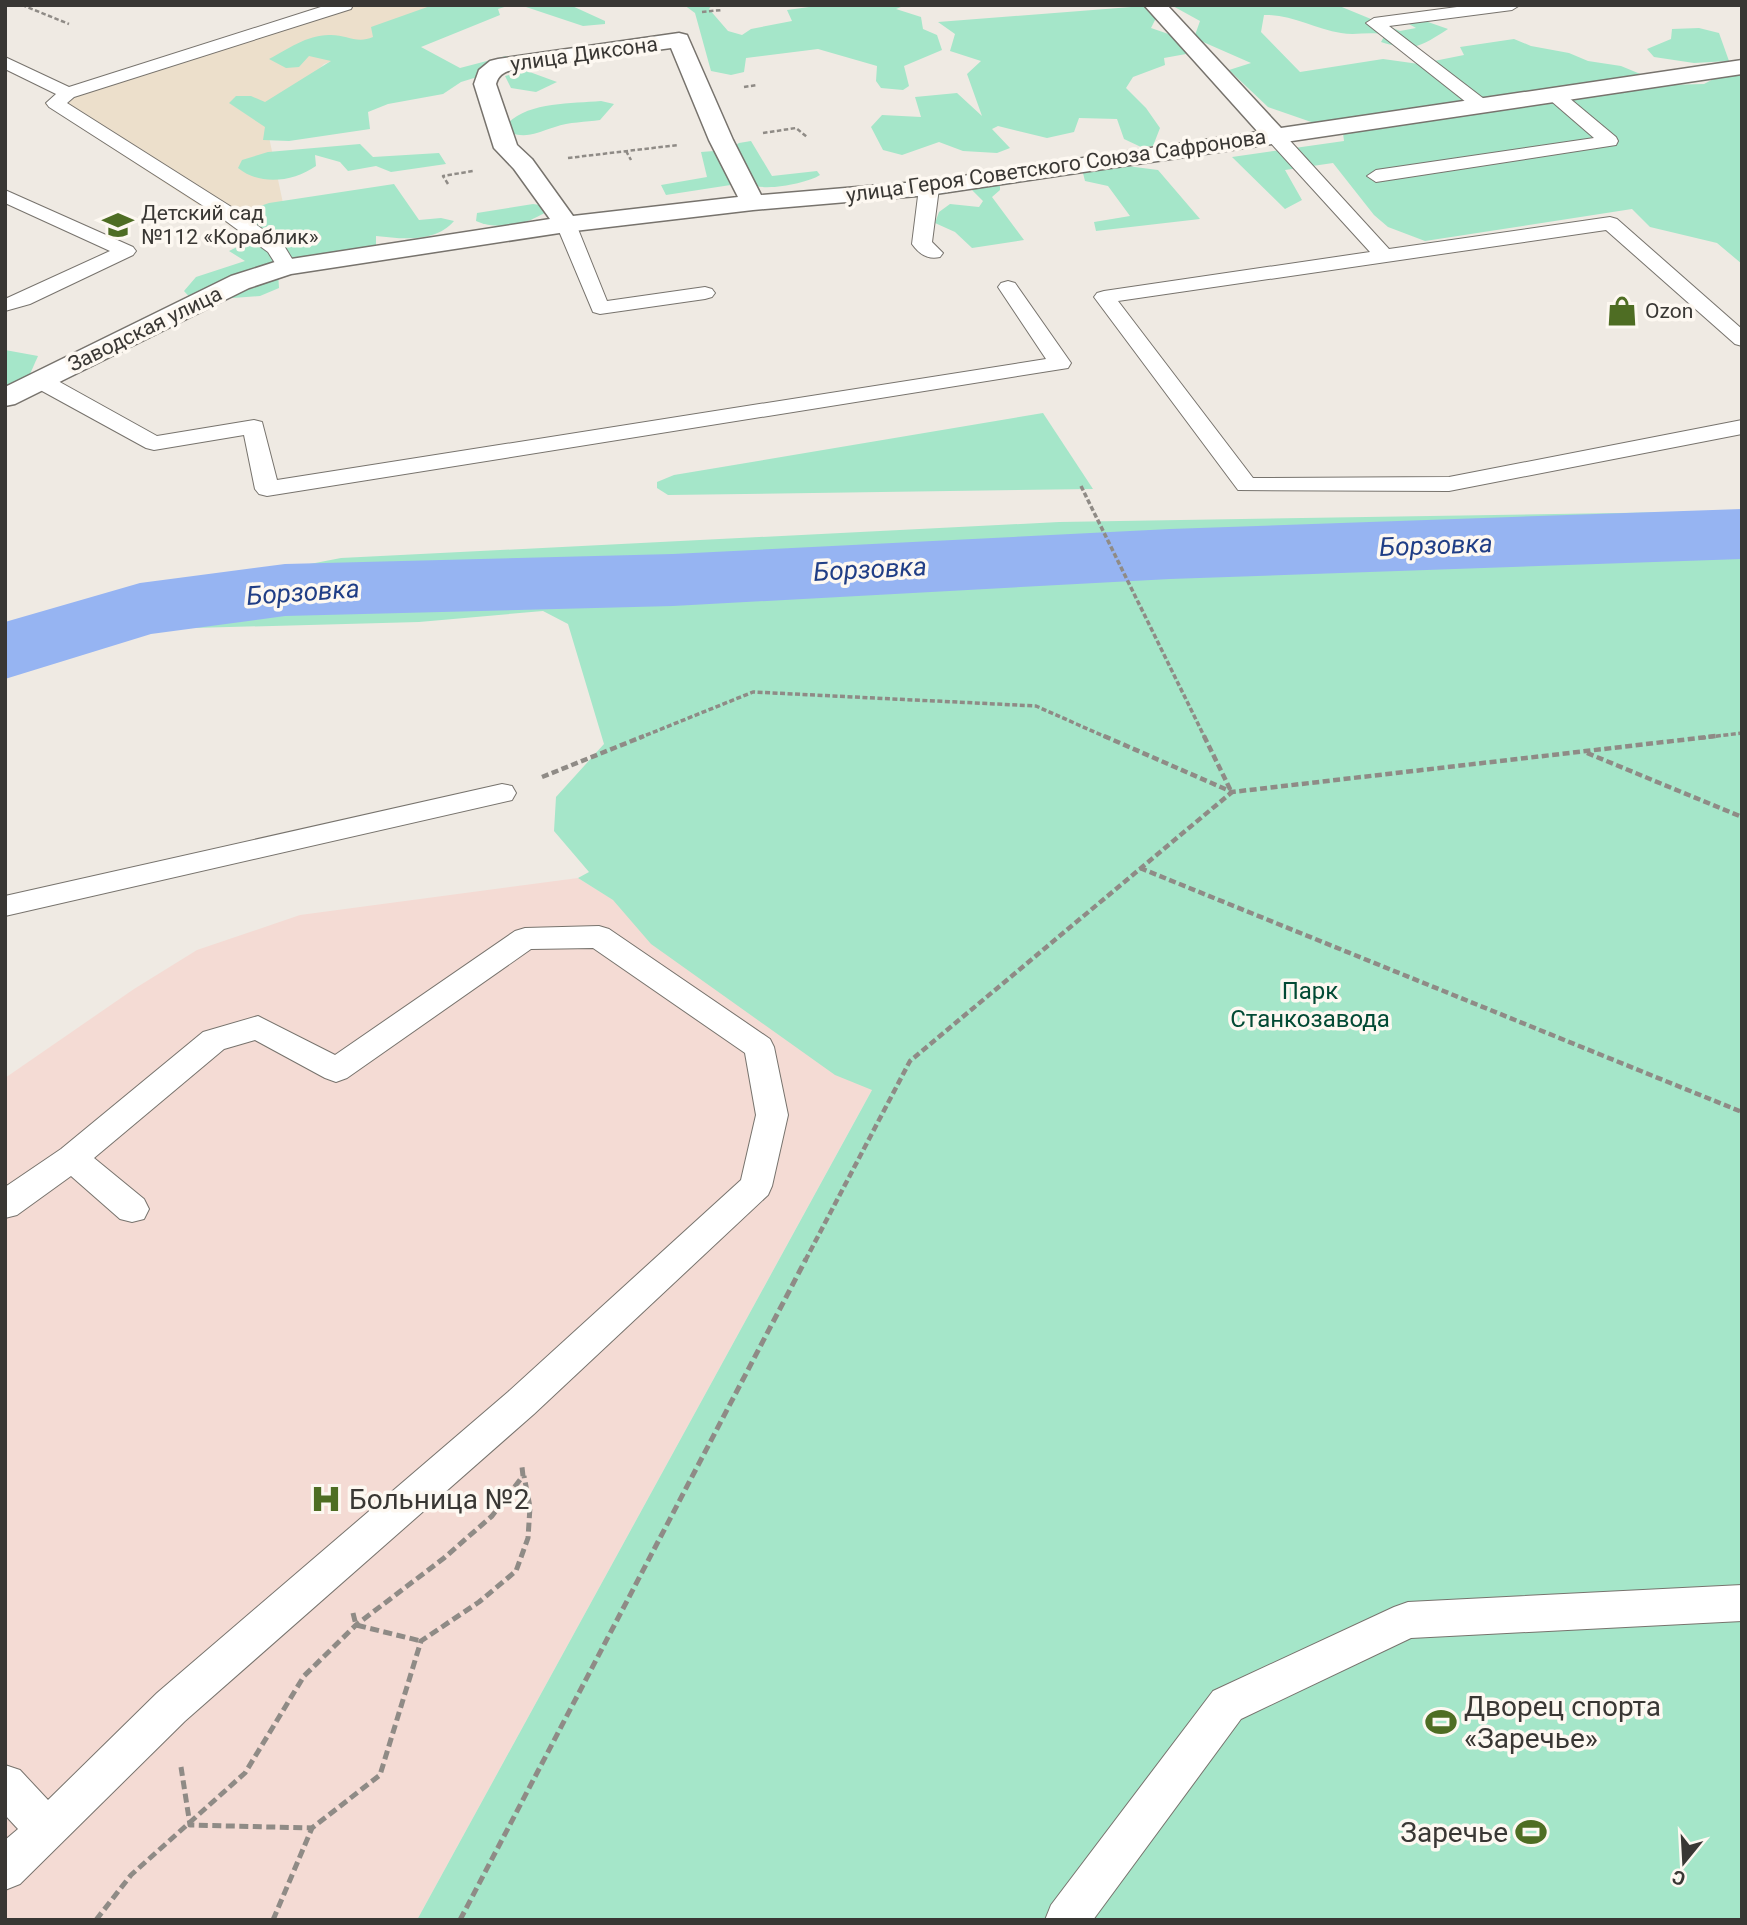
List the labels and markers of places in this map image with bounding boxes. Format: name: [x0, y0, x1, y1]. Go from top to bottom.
place label: Детский сад №112 «Кораблик»: [141, 201, 319, 249]
school or university icon: Детский сад №112 «Кораблик»: [101, 208, 135, 242]
shop icon: Ozon: [1605, 294, 1639, 328]
place label: Ozon: [1645, 299, 1693, 323]
hospital icon: Больница №2: [309, 1482, 343, 1516]
place label: Больница №2: [349, 1483, 529, 1516]
place label: Дворец спорта «Заречье»: [1464, 1690, 1661, 1755]
sports icon: Дворец спорта «Заречье»: [1424, 1705, 1458, 1739]
sports icon: Заречье: [1514, 1815, 1548, 1849]
place label: Заречье: [1400, 1816, 1508, 1849]

